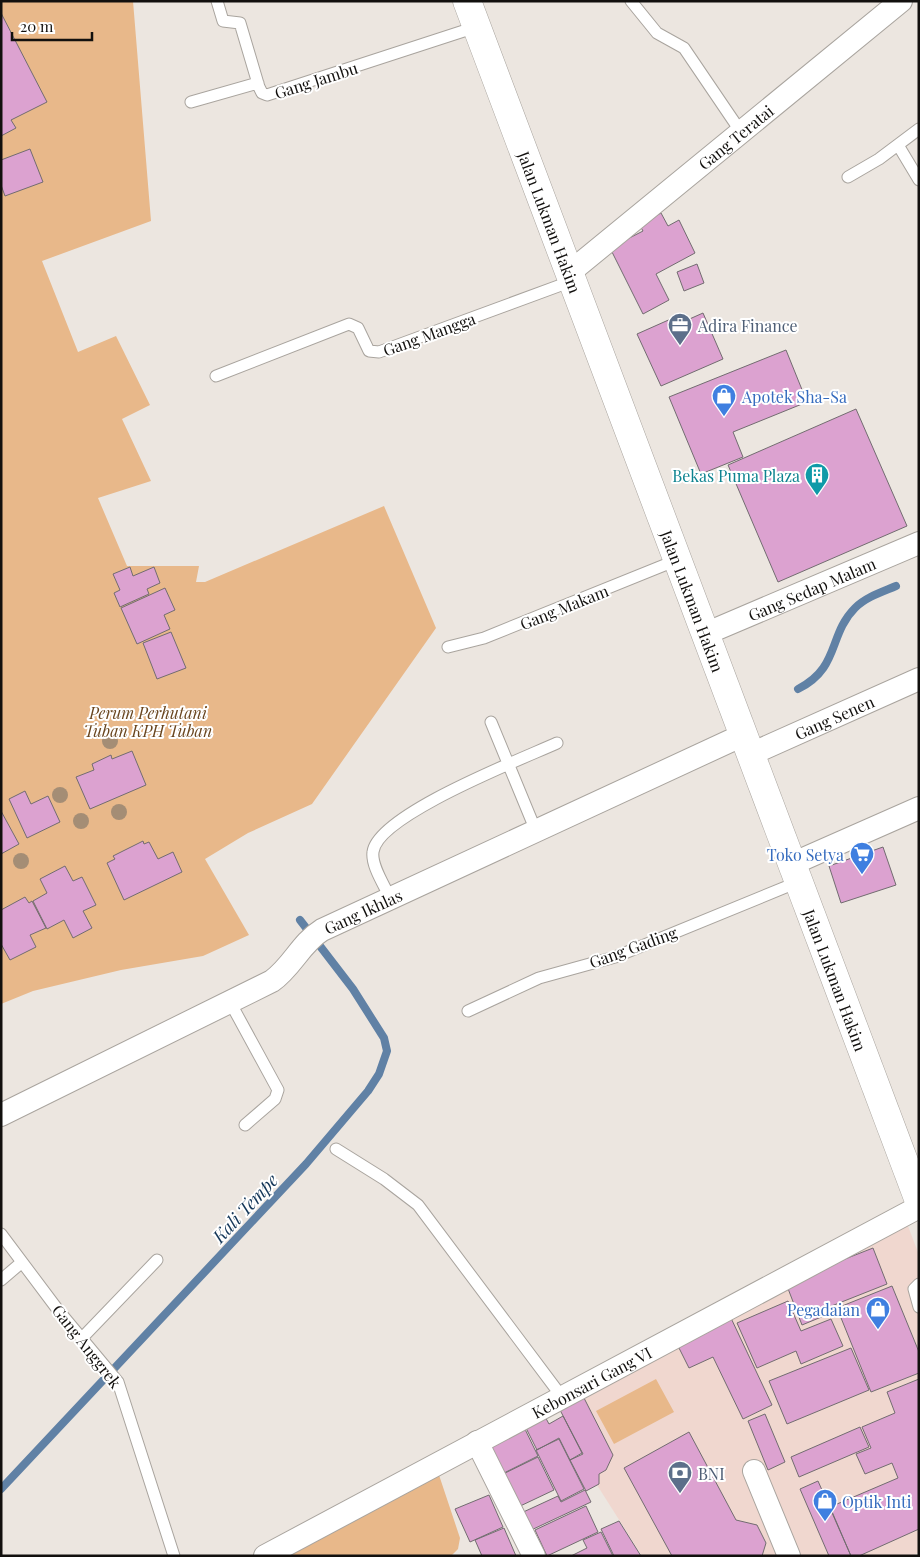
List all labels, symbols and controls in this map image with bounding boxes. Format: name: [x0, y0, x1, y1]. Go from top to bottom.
scale bar: [12, 10, 92, 42]
text: 20 m: [20, 16, 54, 36]
street label: Gang Jambu: [272, 57, 360, 103]
street label: Gang Teratai: [693, 99, 778, 174]
street label: Jalan Lukman Hakim: [514, 147, 586, 296]
street label: Gang Mangga: [380, 308, 478, 360]
office icon: Adira Finance: [667, 312, 693, 346]
place label: Adira Finance: [697, 315, 798, 336]
shop icon: Apotek Sha-Sa: [711, 383, 737, 417]
place label: Apotek Sha-Sa: [741, 386, 847, 407]
building icon: Bekas Puma Plaza: [804, 462, 830, 496]
place label: Bekas Puma Plaza: [672, 465, 800, 486]
street label: Jalan Lukman Hakim: [656, 526, 729, 675]
street label: Gang Sedap Malam: [745, 552, 879, 625]
street label: Gang Makam: [517, 580, 611, 634]
street label: Gang Senen: [791, 690, 878, 744]
park label: Perum Perhutani Tuban KPH Tuban: [84, 702, 212, 741]
supermarket icon: Toko Setya: [849, 841, 875, 875]
place label: Toko Setya: [767, 844, 844, 865]
street label: Gang Ikhlas: [320, 884, 405, 938]
street label: Jalan Lukman Hakim: [799, 905, 872, 1054]
street label: Gang Gading: [586, 921, 680, 973]
water label: Kali Tempe: [206, 1168, 283, 1248]
shop icon: Pegadaian: [865, 1296, 891, 1330]
place label: Pegadaian: [787, 1299, 860, 1320]
street label: Gang Anggrek: [48, 1300, 126, 1392]
street label: Kebonsari Gang VI: [528, 1341, 655, 1422]
bank icon: BNI: [667, 1460, 693, 1494]
place label: BNI: [698, 1463, 725, 1484]
shop icon: Optik Inti: [812, 1488, 838, 1522]
place label: Optik Inti: [842, 1491, 912, 1512]

